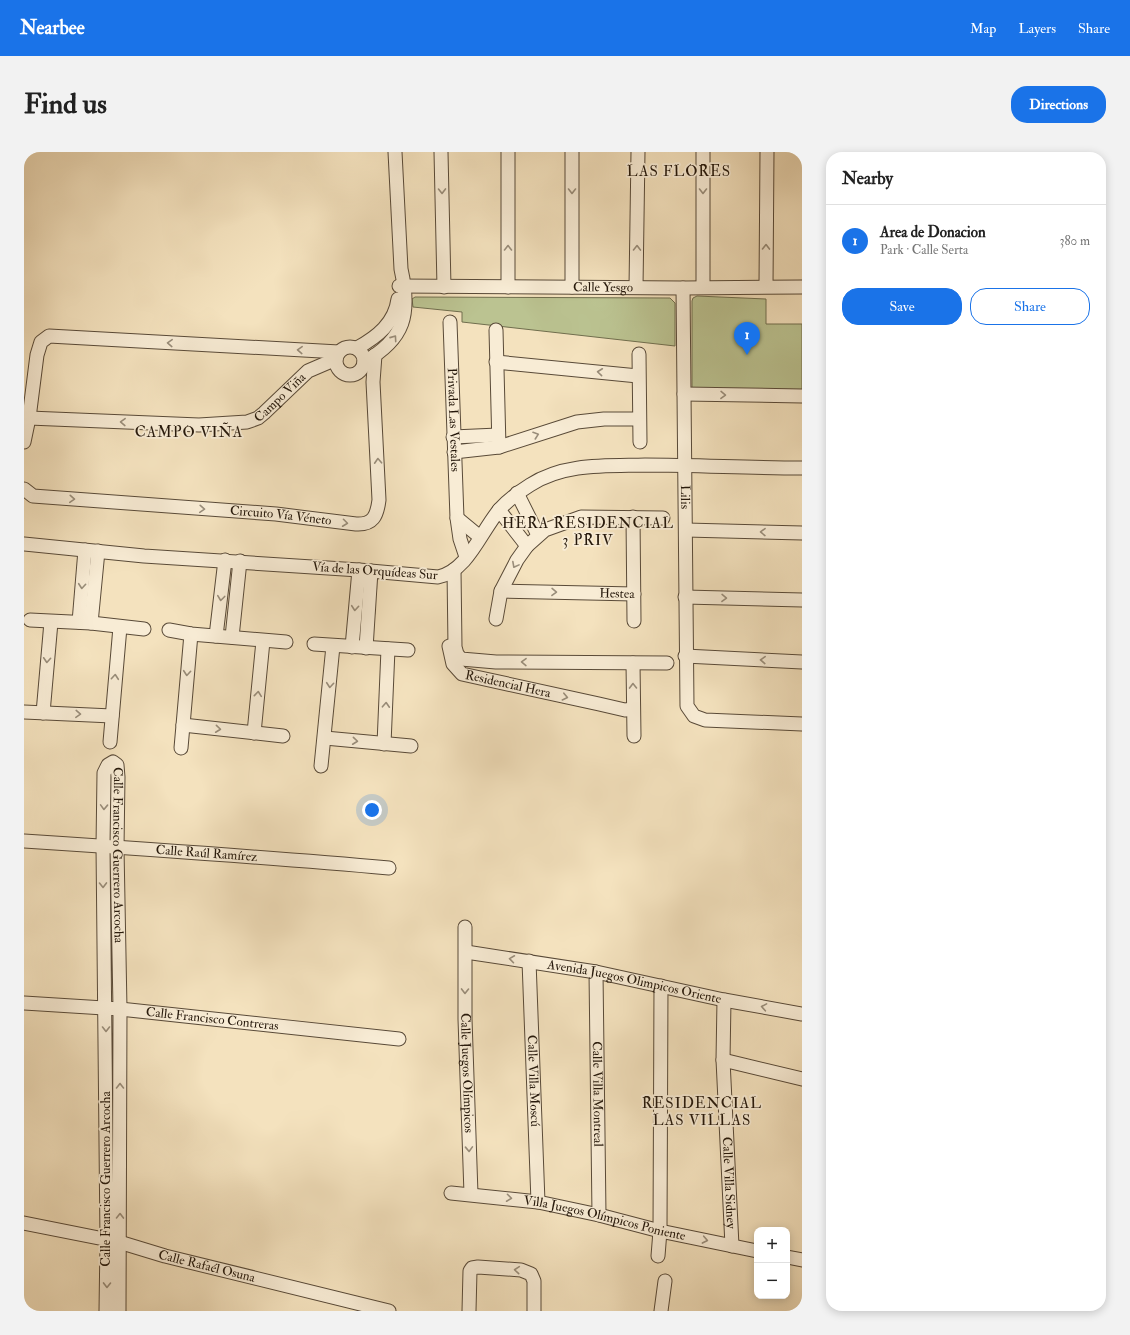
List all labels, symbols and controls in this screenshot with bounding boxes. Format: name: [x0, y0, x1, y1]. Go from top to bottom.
text: Nearbee: [20, 16, 85, 40]
text: Map: [970, 20, 996, 37]
text: Layers: [1018, 20, 1056, 37]
text: Share: [1078, 20, 1110, 37]
button: Directions: [1011, 86, 1106, 123]
text: Find us: [24, 87, 107, 122]
district label: LAS FLORES: [627, 162, 731, 181]
text: Nearby: [842, 168, 893, 189]
one-way arrow: [438, 188, 446, 194]
one-way arrow: [568, 188, 576, 194]
one-way arrow: [699, 188, 707, 194]
text: Area de Donacion: [880, 223, 986, 242]
text: 1: [853, 233, 857, 249]
text: 380 m: [1059, 233, 1090, 249]
text: Park · Calle Serta: [880, 242, 968, 258]
one-way arrow: [762, 244, 770, 250]
one-way arrow: [504, 245, 512, 251]
one-way arrow: [633, 245, 641, 251]
street label: Calle Yesgo: [573, 279, 633, 296]
button: Save: [842, 288, 962, 325]
button: Share: [970, 288, 1090, 325]
pin: 1: [734, 322, 760, 355]
one-way arrow: [389, 335, 397, 342]
one-way arrow: [167, 338, 173, 347]
one-way arrow: [297, 345, 303, 354]
street label: Privada Las Vestales: [444, 368, 463, 473]
one-way arrow: [597, 368, 603, 377]
street label: Campo Viña: [251, 369, 310, 426]
one-way arrow: [720, 391, 726, 399]
one-way arrow: [120, 418, 126, 426]
district label: CAMPO VIÑA: [135, 422, 243, 442]
one-way arrow: [532, 431, 539, 439]
one-way arrow: [373, 458, 382, 464]
street label: Lilis: [677, 485, 693, 510]
one-way arrow: [69, 495, 75, 504]
street label: Circuito Vía Véneto: [229, 503, 333, 529]
one-way arrow: [199, 504, 205, 513]
district label: HERA RESIDENCIAL 3 PRIV: [502, 514, 674, 550]
one-way arrow: [342, 518, 348, 527]
one-way arrow: [760, 528, 766, 536]
street label: Vía de las Orquídeas Sur: [312, 559, 438, 583]
one-way arrow: [512, 561, 520, 568]
one-way arrow: [77, 583, 86, 589]
street label: Hestea: [599, 585, 636, 602]
one-way arrow: [551, 588, 557, 597]
one-way arrow: [721, 593, 727, 602]
one-way arrow: [216, 595, 225, 601]
one-way arrow: [351, 605, 360, 611]
one-way arrow: [760, 656, 766, 665]
one-way arrow: [43, 657, 52, 663]
one-way arrow: [521, 658, 527, 666]
street label: Residencial Hera: [464, 667, 553, 701]
one-way arrow: [183, 670, 192, 676]
one-way arrow: [111, 674, 120, 680]
one-way arrow: [325, 682, 334, 688]
one-way arrow: [629, 683, 637, 689]
one-way arrow: [253, 691, 262, 697]
one-way arrow: [562, 692, 568, 700]
one-way arrow: [382, 702, 390, 708]
one-way arrow: [75, 710, 81, 719]
one-way arrow: [215, 724, 221, 733]
one-way arrow: [352, 736, 358, 745]
street label: Calle Francisco Guerrero Arcocha: [109, 767, 127, 944]
your location: [362, 800, 382, 820]
one-way arrow: [100, 804, 108, 810]
street label: Calle Raúl Ramírez: [155, 842, 259, 865]
one-way arrow: [99, 882, 108, 888]
one-way arrow: [509, 955, 515, 964]
street label: Avenida Juegos Olimpicos Oriente: [545, 956, 723, 1007]
one-way arrow: [461, 988, 469, 994]
one-way arrow: [761, 1003, 767, 1012]
street label: Calle Francisco Contreras: [145, 1004, 280, 1034]
street label: Calle Juegos Olímpicos: [457, 1013, 477, 1134]
one-way arrow: [102, 1026, 110, 1032]
street label: Calle Villa Moscú: [524, 1035, 543, 1128]
street label: Calle Villa Montreal: [589, 1041, 606, 1147]
one-way arrow: [116, 1083, 124, 1089]
street label: Calle Francisco Guerrero Arcocha: [98, 1091, 114, 1267]
district label: RESIDENCIAL LAS VILLAS: [642, 1094, 762, 1130]
street label: Calle Villa Sidney: [719, 1137, 739, 1229]
one-way arrow: [465, 1146, 474, 1152]
one-way arrow: [506, 1193, 513, 1202]
street label: Villa Juegos Olímpicos Poniente: [523, 1193, 688, 1244]
one-way arrow: [116, 1213, 124, 1219]
map controls: [754, 1227, 790, 1299]
button: +: [754, 1227, 790, 1263]
one-way arrow: [702, 1236, 708, 1244]
street label: Calle Rafaél Osuna: [156, 1246, 258, 1286]
button: −: [754, 1263, 790, 1299]
one-way arrow: [514, 1266, 520, 1275]
one-way arrow: [102, 1282, 111, 1288]

